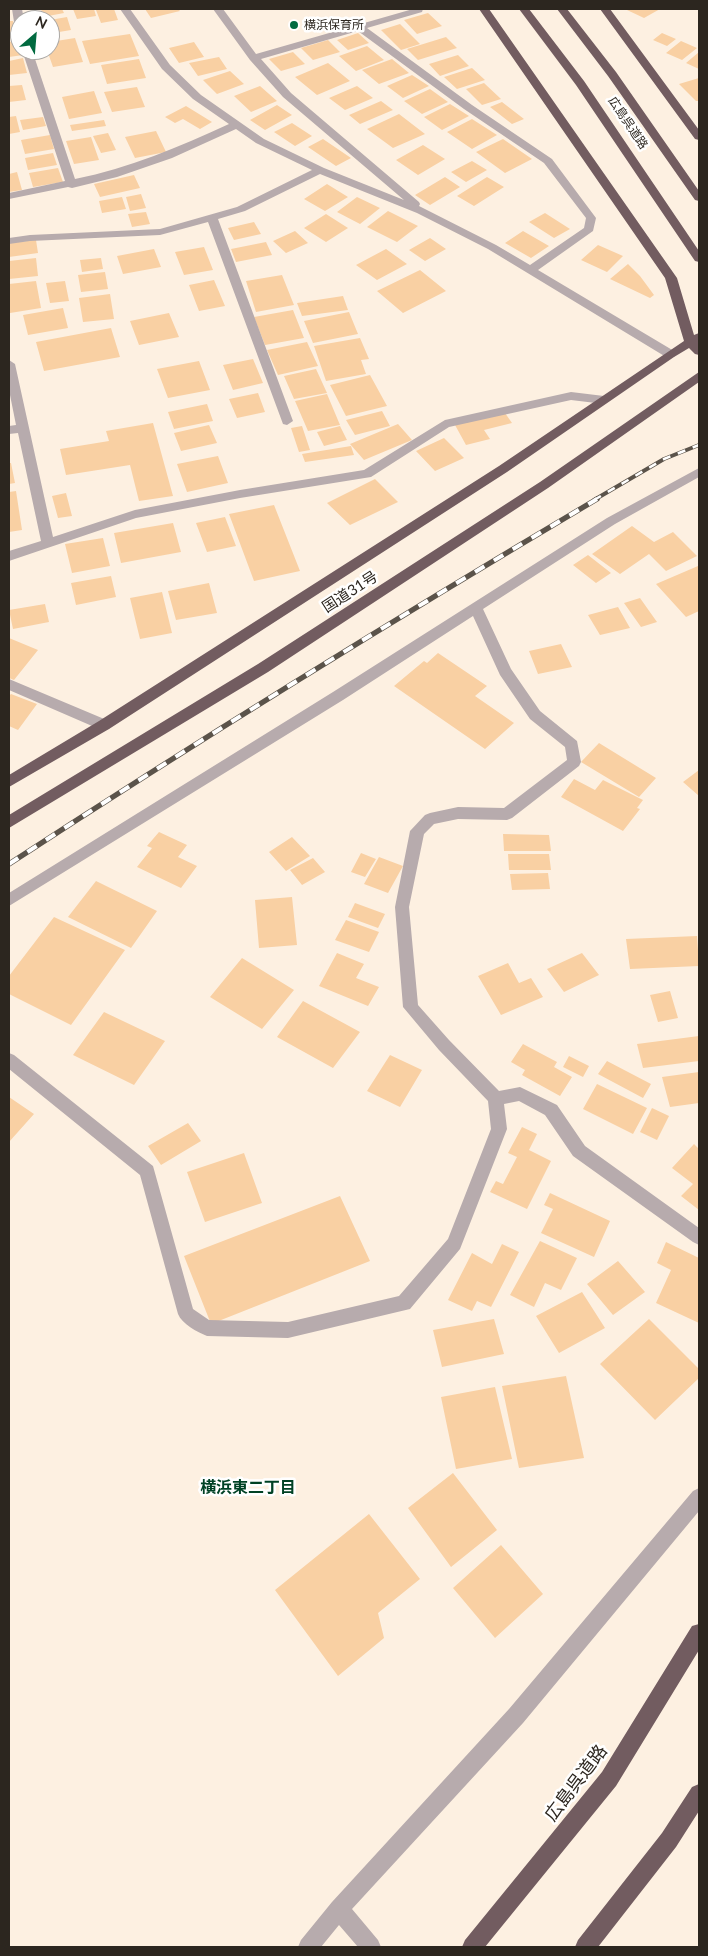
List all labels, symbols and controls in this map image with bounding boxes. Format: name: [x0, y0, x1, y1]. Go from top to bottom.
north arrow: [10, 10, 60, 60]
text: N: [33, 12, 50, 32]
place label: 横浜保育所: [304, 18, 364, 32]
marker: 横浜保育所: [288, 19, 300, 31]
street label: 広島呉道路: [605, 94, 651, 152]
street label: 国道31号: [319, 567, 381, 617]
district label: 横浜東二丁目: [200, 1478, 296, 1498]
street label: 広島呉道路: [540, 1741, 612, 1825]

